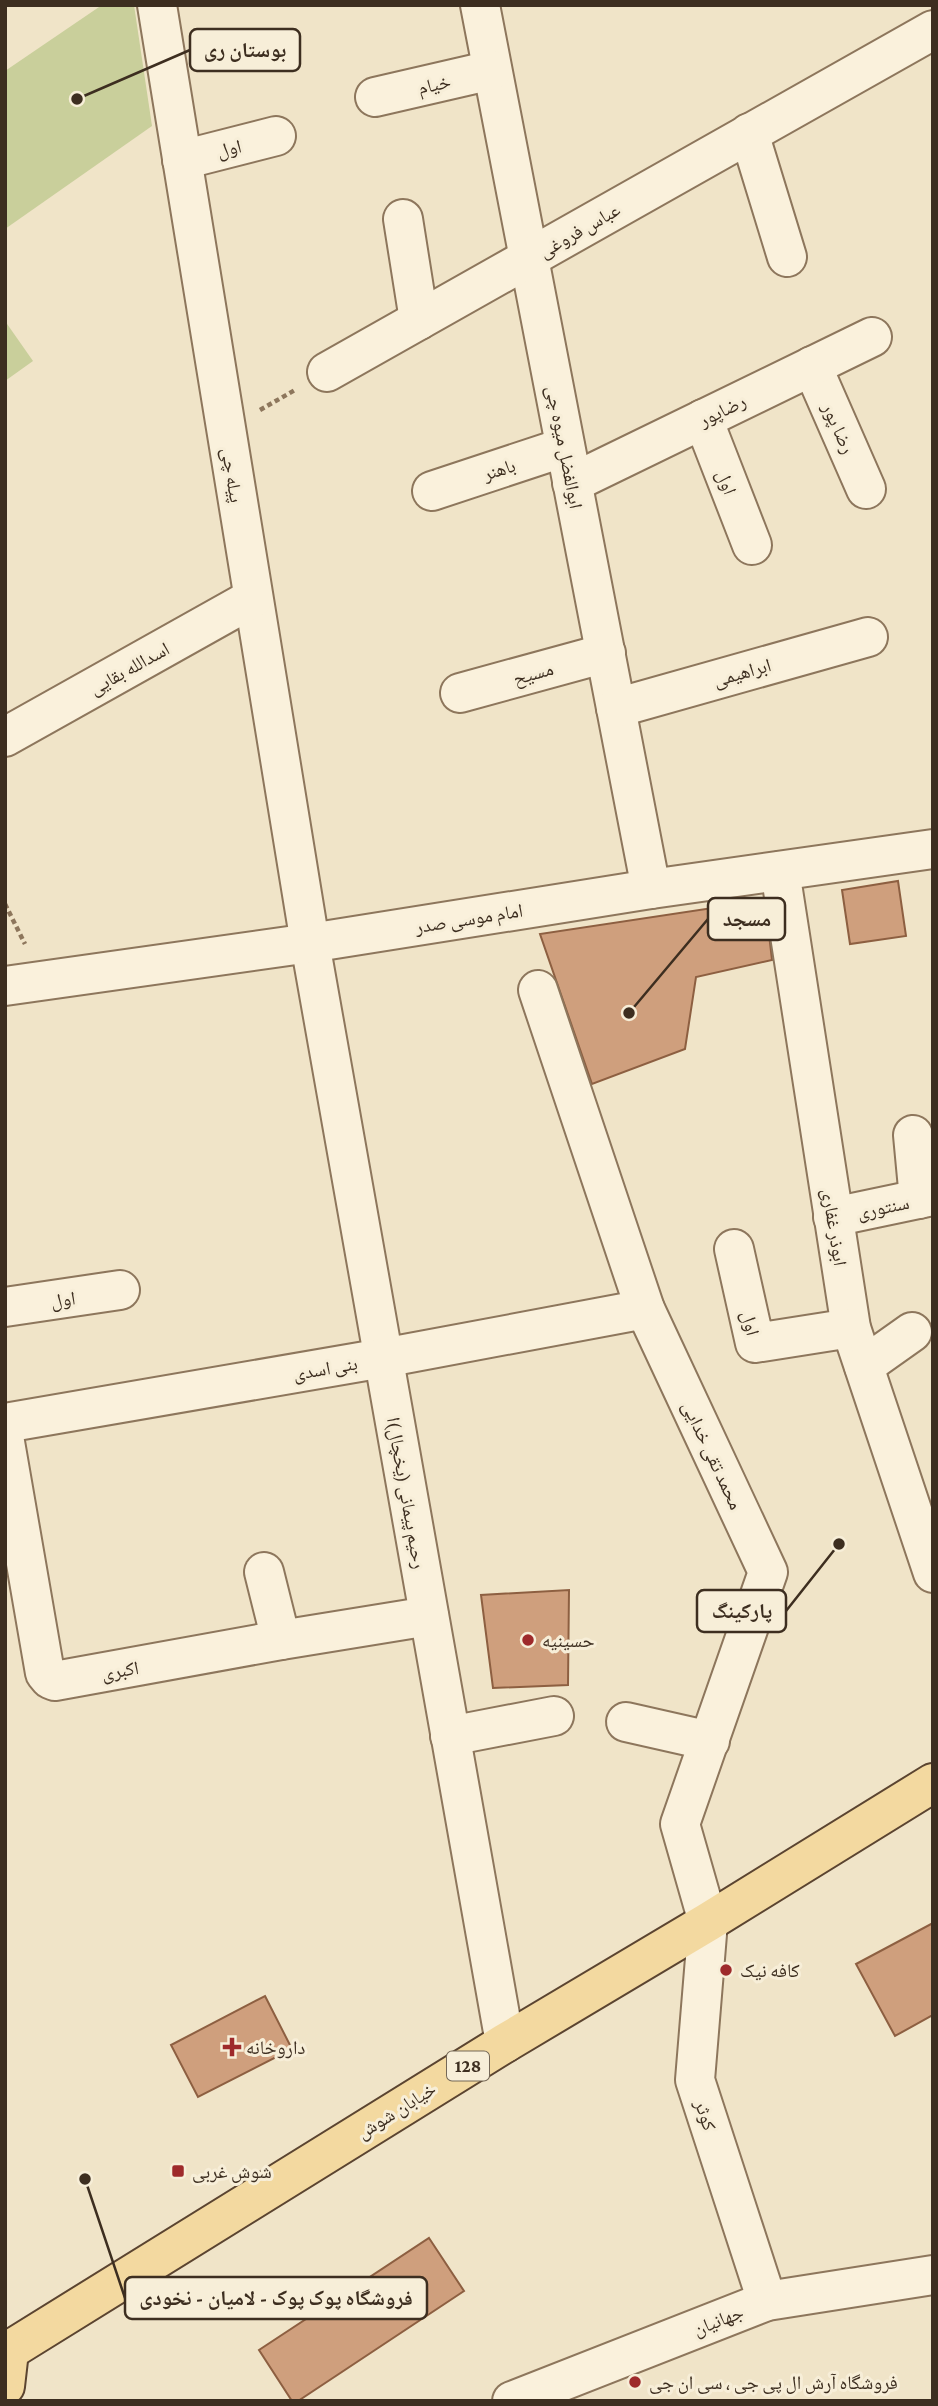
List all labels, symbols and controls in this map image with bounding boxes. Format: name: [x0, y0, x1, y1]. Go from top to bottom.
callout: بوستان ری: [190, 29, 300, 71]
text: بوستان ری: [204, 38, 286, 62]
street label: خیام: [416, 71, 453, 101]
street label: اول: [215, 135, 244, 163]
street label: عباس فروغی: [535, 199, 624, 263]
street label: ابوالفضل میوه چی: [541, 384, 587, 511]
street label: رضاپور: [694, 390, 750, 432]
street label: رضا پور: [817, 399, 859, 457]
street label: پیله چی: [217, 446, 247, 504]
street label: باهنر: [479, 454, 518, 486]
street label: اول: [711, 467, 741, 498]
street label: اسدالله بقایی: [86, 638, 173, 700]
street label: ابراهیمی: [711, 654, 774, 692]
street label: مسیح: [511, 658, 556, 691]
callout: مسجد: [708, 898, 785, 940]
street label: امام موسی صدر: [413, 900, 525, 940]
text: مسجد: [723, 907, 771, 931]
street label: ابوذر غفاری: [817, 1187, 851, 1268]
street label: سنتوری: [855, 1192, 911, 1224]
street label: اول: [49, 1287, 77, 1313]
street label: اول: [736, 1309, 764, 1338]
street label: بنی اسدی: [291, 1352, 359, 1385]
street label: محمد تقی خدایی: [677, 1398, 747, 1513]
street label: رحیم پیمانی (یخچال)ا: [381, 1416, 430, 1571]
callout: پارکینگ: [697, 1590, 786, 1632]
text: پارکینگ: [712, 1599, 772, 1623]
place label: حسینیه: [542, 1630, 595, 1651]
marker: حسینیه: [520, 1632, 536, 1648]
street label: اکبری: [100, 1657, 140, 1685]
place label: کافه نیک: [740, 1960, 800, 1981]
marker: کافه نیک: [718, 1962, 734, 1978]
place label: داروخانه: [246, 2037, 305, 2059]
marker: داروخانه: [224, 2039, 240, 2055]
road number: 128: [447, 2052, 489, 2080]
street label: خیابان شوش: [353, 2078, 440, 2144]
street label: کوثر: [689, 2096, 720, 2134]
place label: شوش غربی: [192, 2161, 272, 2183]
marker: شوش غربی: [170, 2163, 186, 2179]
callout: فروشگاه پوک پوک - لاميان - نخودی: [125, 2277, 427, 2319]
text: فروشگاه پوک پوک - لاميان - نخودی: [139, 2286, 413, 2310]
street label: جهانیان: [690, 2301, 747, 2341]
place label: فروشگاه آرش ال پی جی ، سی ان جی: [649, 2372, 898, 2394]
marker: فروشگاه آرش ال پی جی ، سی ان جی: [627, 2374, 643, 2390]

